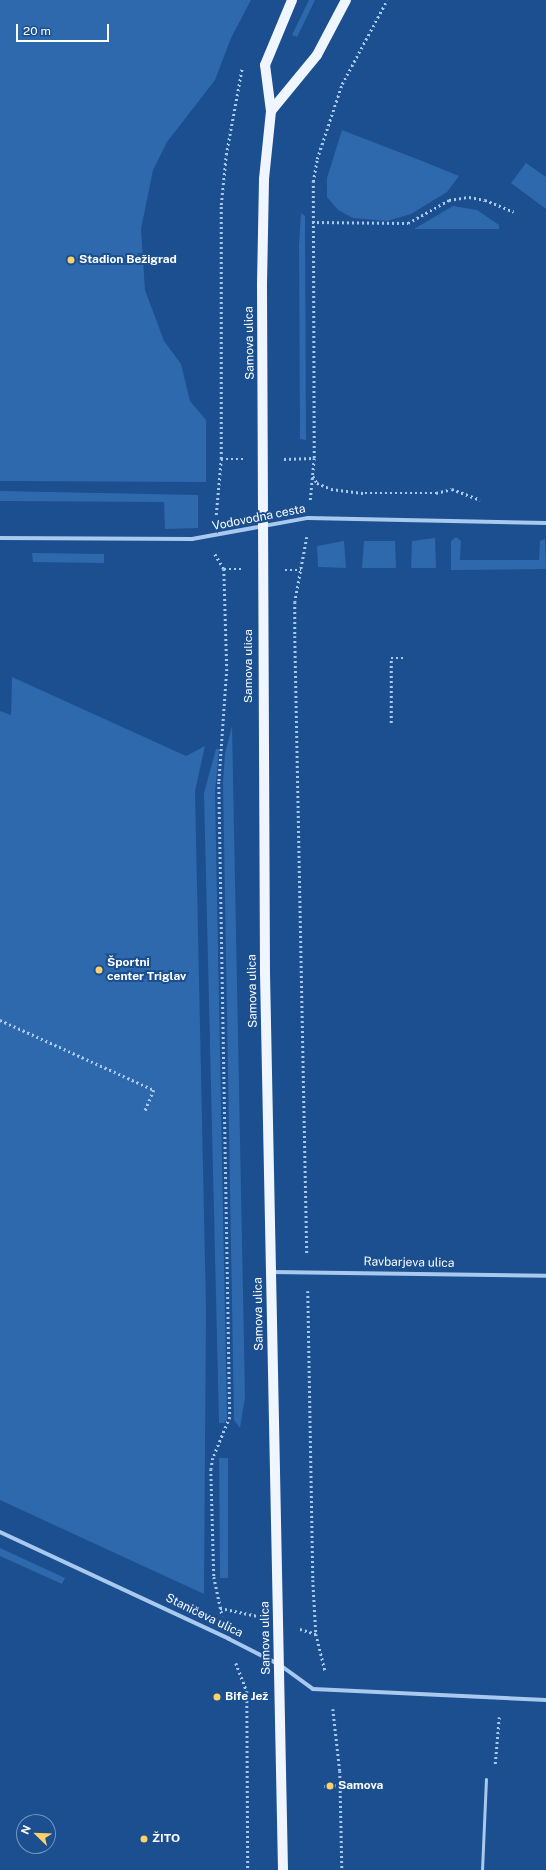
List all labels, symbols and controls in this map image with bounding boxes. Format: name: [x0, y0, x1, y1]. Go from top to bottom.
scale bar: [18, 16, 111, 42]
text: 20 m: [23, 24, 51, 38]
place label: Stadion Bežigrad: [79, 253, 177, 267]
marker: Stadion Bežigrad: [66, 255, 76, 265]
street label: Samova ulica: [242, 306, 258, 380]
street label: Vodovodna cesta: [211, 502, 307, 534]
street label: Samova ulica: [242, 629, 256, 703]
street label: Samova ulica: [245, 954, 261, 1028]
place label: Športni center Triglav: [107, 956, 186, 984]
marker: Športni center Triglav: [94, 965, 104, 975]
street label: Ravbarjeva ulica: [363, 1255, 455, 1271]
street label: Samova ulica: [251, 1277, 267, 1351]
street label: Staničeva ulica: [163, 1591, 245, 1641]
street label: Samova ulica: [258, 1601, 274, 1675]
place label: Bife Jež: [225, 1690, 268, 1704]
marker: Bife Jež: [212, 1692, 222, 1702]
place label: Samova: [338, 1779, 383, 1793]
marker: Samova: [325, 1781, 335, 1791]
north arrow: [16, 1814, 56, 1854]
text: N: [19, 1823, 33, 1836]
place label: ŽITO: [152, 1832, 180, 1846]
marker: ŽITO: [139, 1834, 149, 1844]

